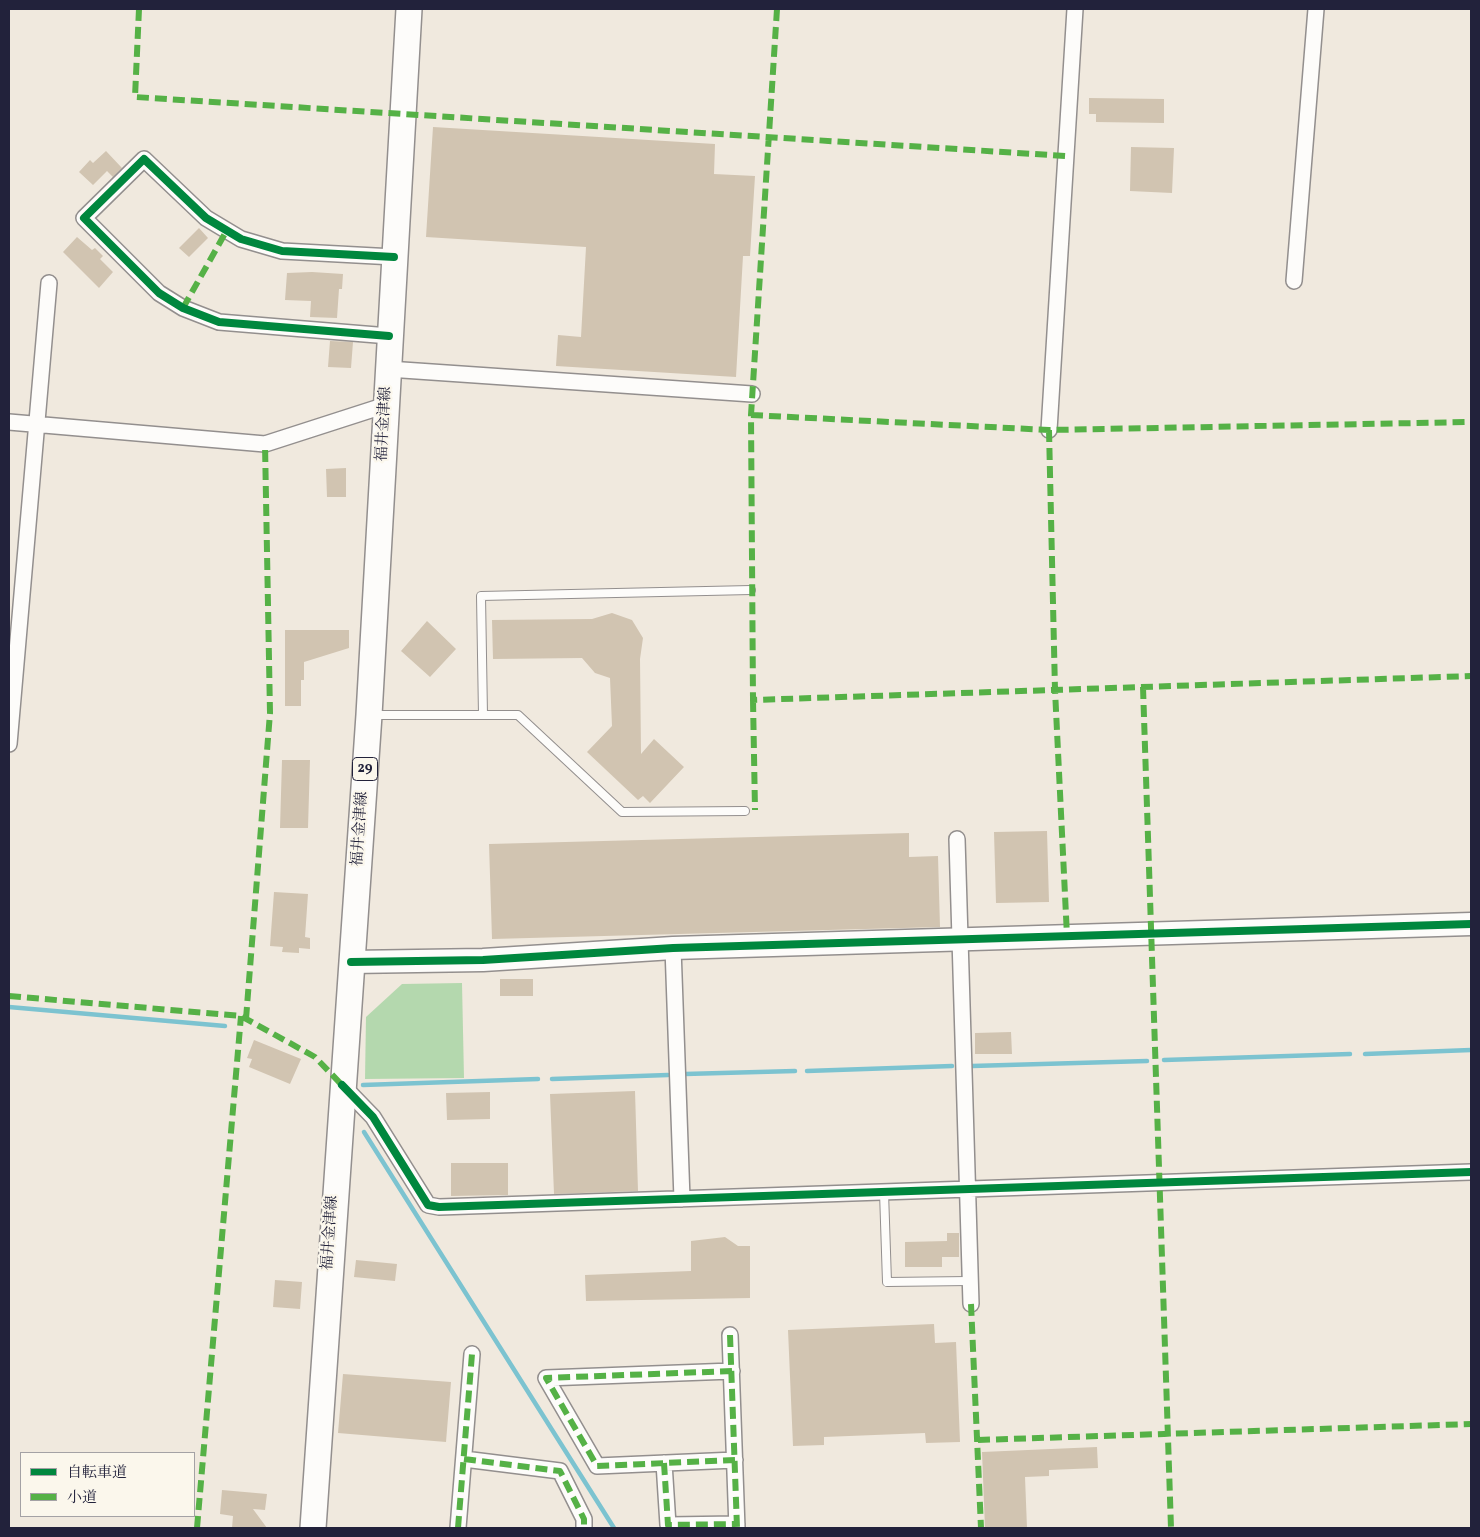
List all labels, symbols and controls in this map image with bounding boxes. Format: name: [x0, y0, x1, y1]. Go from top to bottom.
street label: 福井金津線: [374, 386, 396, 462]
road number: 29: [352, 758, 378, 781]
street label: 福井金津線: [349, 791, 373, 867]
street label: 福井金津線: [319, 1195, 343, 1271]
legend: [20, 1452, 195, 1517]
text: 自転車道: [67, 1463, 127, 1484]
text: 小道: [67, 1488, 97, 1509]

